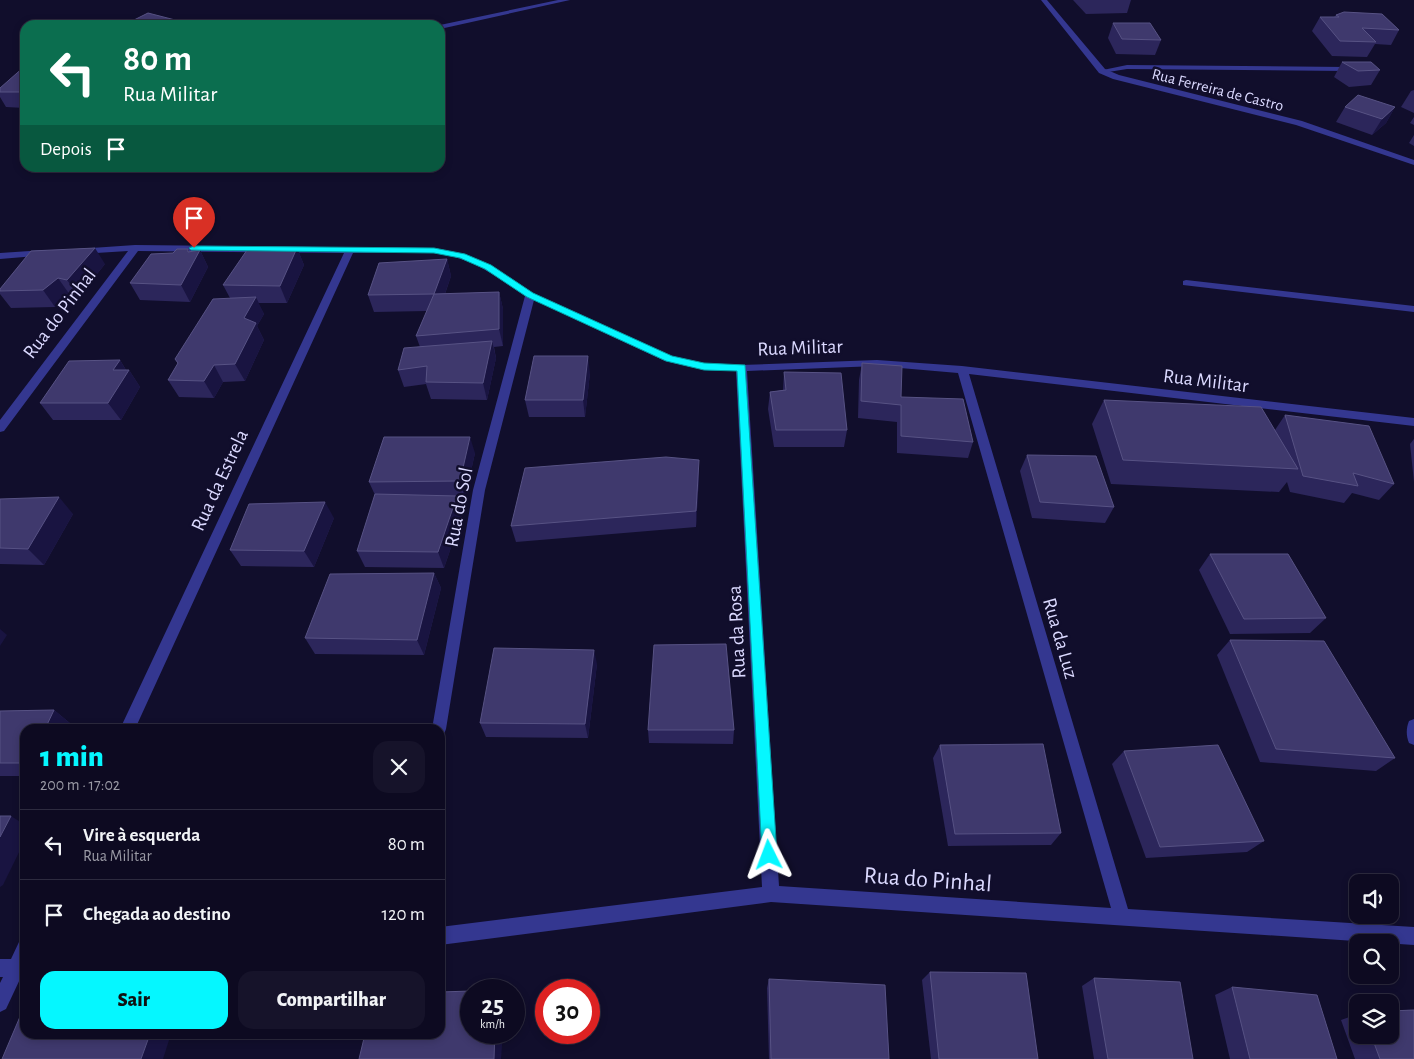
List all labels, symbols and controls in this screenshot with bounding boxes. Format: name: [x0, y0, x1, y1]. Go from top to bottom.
icon: left: [40, 40, 105, 105]
text: 80 m: [123, 42, 192, 77]
street label: Rua Ferreira de Castro: [1150, 66, 1285, 114]
text: Rua Militar: [123, 83, 217, 105]
icon: arrive: [102, 135, 130, 163]
text: Depois: [40, 140, 92, 159]
pin: [173, 197, 215, 248]
icon: arrive: [180, 204, 208, 232]
street label: Rua do Pinhal: [20, 265, 100, 362]
street label: Rua Militar: [757, 336, 844, 359]
street label: Rua Militar: [1162, 366, 1250, 396]
street label: Rua da Estrela: [188, 427, 252, 534]
street label: Rua do Sol: [441, 466, 477, 549]
street label: Rua da Rosa: [725, 585, 749, 679]
street label: Rua da Luz: [1039, 596, 1081, 681]
button: close: [373, 741, 425, 793]
text: 1 min: [40, 742, 104, 772]
text: 200 m · 17:02: [40, 777, 120, 793]
text: Vire à esquerda: [83, 826, 200, 845]
position arrow: [742, 828, 794, 880]
icon: left: [40, 831, 68, 859]
text: 80 m: [388, 835, 425, 854]
text: Rua Militar: [83, 848, 152, 864]
street label: Rua do Pinhal: [863, 864, 993, 896]
map controls: [1349, 874, 1399, 1044]
button: sound: [1349, 874, 1399, 924]
icon: arrive: [40, 901, 68, 929]
text: Chegada ao destino: [83, 905, 231, 924]
text: 120 m: [381, 905, 425, 924]
button: search: [1349, 934, 1399, 984]
button: Sair: [40, 971, 228, 1029]
button: Compartilhar: [238, 971, 425, 1029]
speed limit sign: 30: [535, 979, 600, 1044]
text: 25: [481, 993, 504, 1018]
button: layers: [1349, 994, 1399, 1044]
text: km/h: [480, 1018, 505, 1030]

